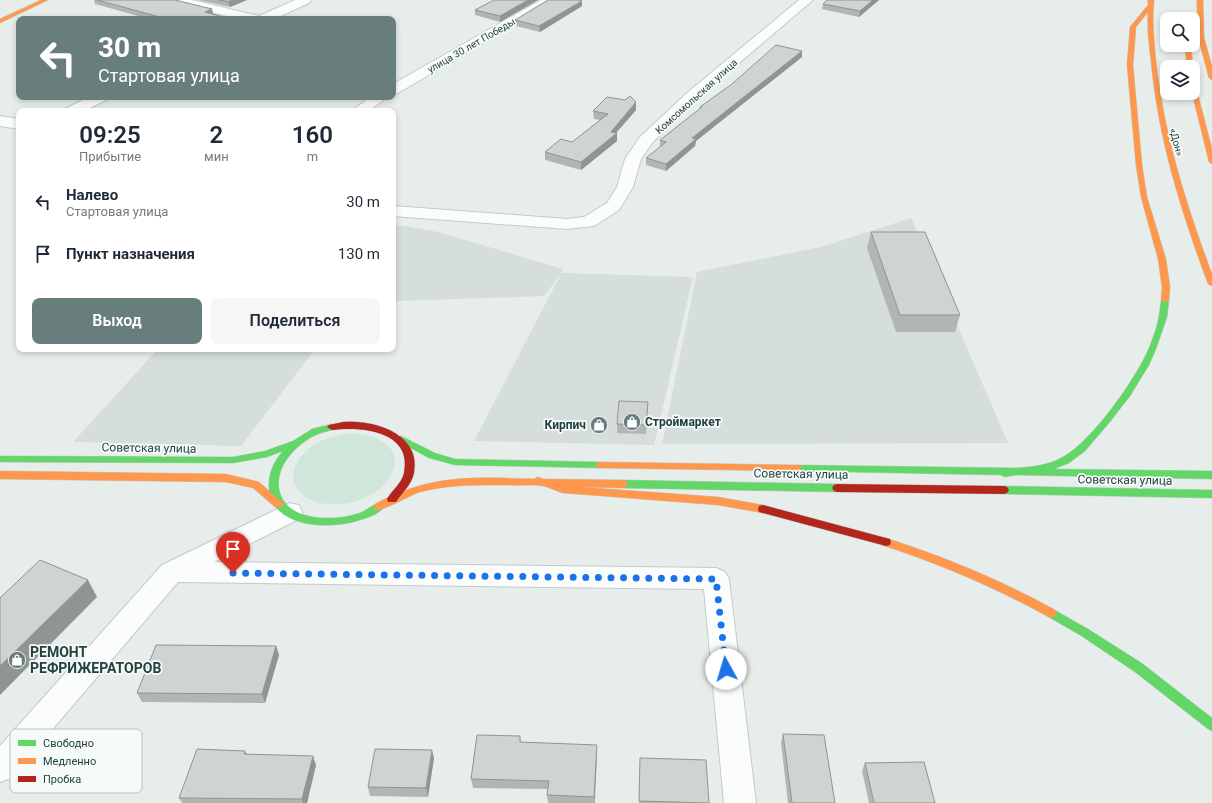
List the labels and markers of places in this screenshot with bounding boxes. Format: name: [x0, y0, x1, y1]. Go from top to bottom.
shop icon: Строймаркет: [622, 412, 642, 432]
shop icon: Кирпич: [589, 415, 609, 435]
place label: Строймаркет: [645, 415, 721, 429]
place label: Кирпич: [545, 418, 586, 432]
pin: [216, 532, 250, 573]
place label: РЕМОНТ РЕФРИЖЕРАТОРОВ: [30, 644, 161, 676]
shop icon: РЕМОНТ РЕФРИЖЕРАТОРОВ: [7, 650, 27, 670]

